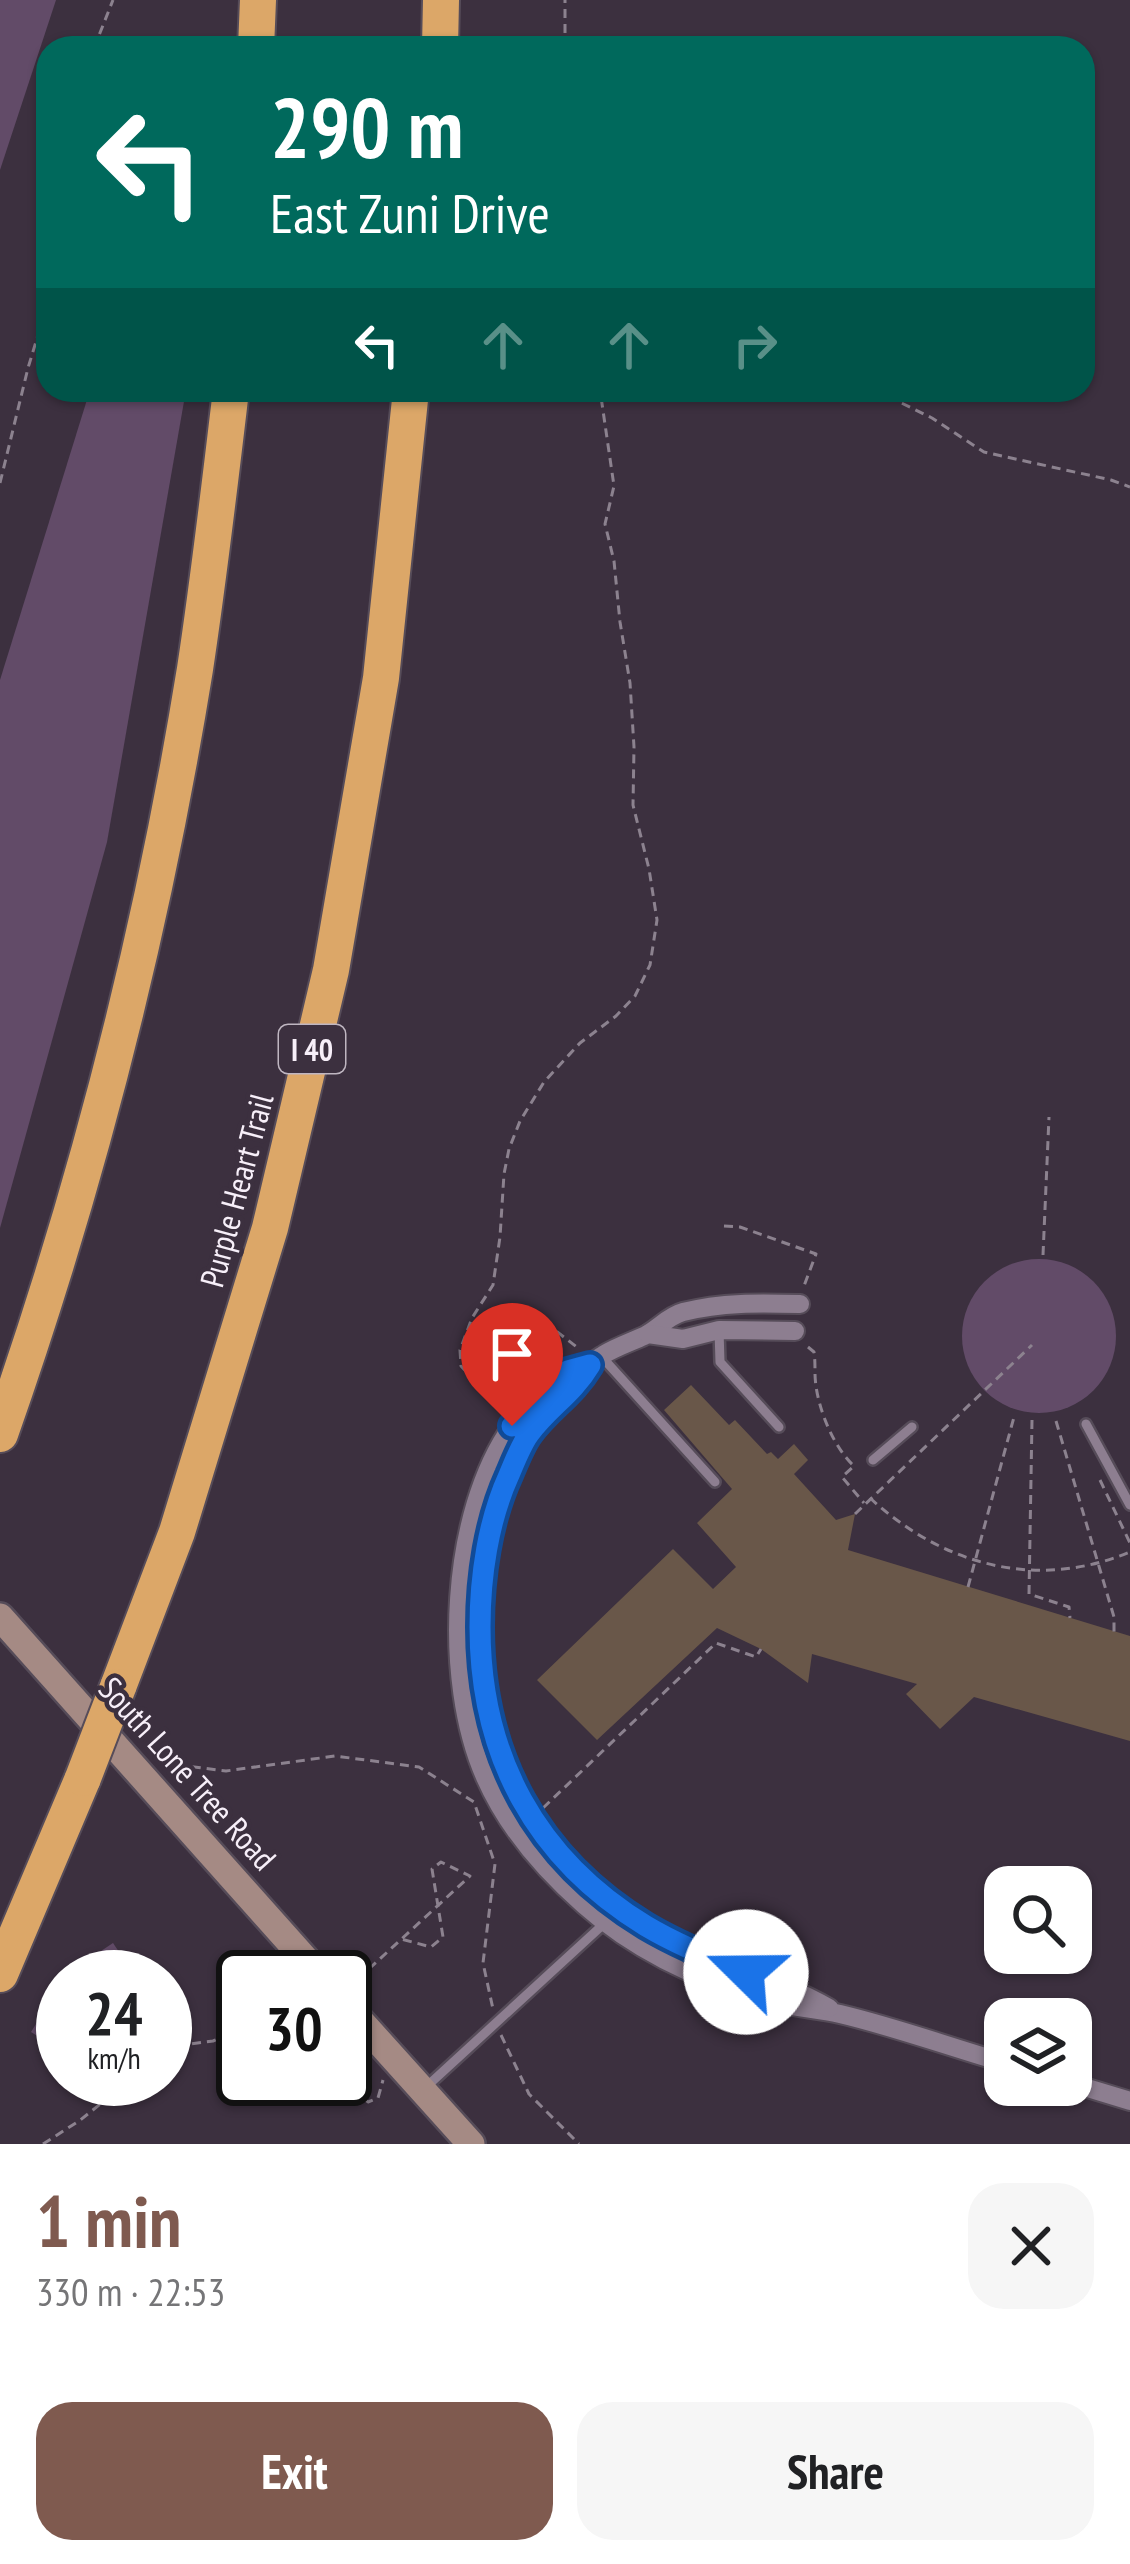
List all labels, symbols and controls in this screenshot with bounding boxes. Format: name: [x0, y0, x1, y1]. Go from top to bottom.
text: 290 m: [270, 72, 463, 181]
icon: left: [72, 84, 228, 240]
text: East Zuni Drive: [270, 178, 550, 248]
icon: left: [344, 312, 410, 378]
icon: ahead: [470, 312, 536, 378]
icon: ahead: [596, 312, 662, 378]
icon: right: [722, 312, 788, 378]
road number: I 40: [279, 1025, 345, 1073]
street label: Purple Heart Trail: [190, 1088, 283, 1292]
pin: [461, 1303, 563, 1426]
icon: arrive: [479, 1321, 545, 1387]
street label: South Lone Tree Road: [90, 1667, 286, 1879]
map controls: [984, 1866, 1092, 2106]
button: search: [984, 1866, 1092, 1974]
position arrow: [683, 1909, 809, 2035]
speed limit sign: 30: [216, 1950, 372, 2106]
text: 24: [85, 1974, 143, 2052]
button: layers: [984, 1998, 1092, 2106]
text: km/h: [87, 2038, 141, 2077]
text: 1 min: [36, 2174, 181, 2267]
button: close: [968, 2183, 1094, 2309]
text: 330 m · 22:53: [36, 2266, 225, 2317]
button: Exit: [36, 2402, 553, 2540]
button: Share: [577, 2402, 1094, 2540]

